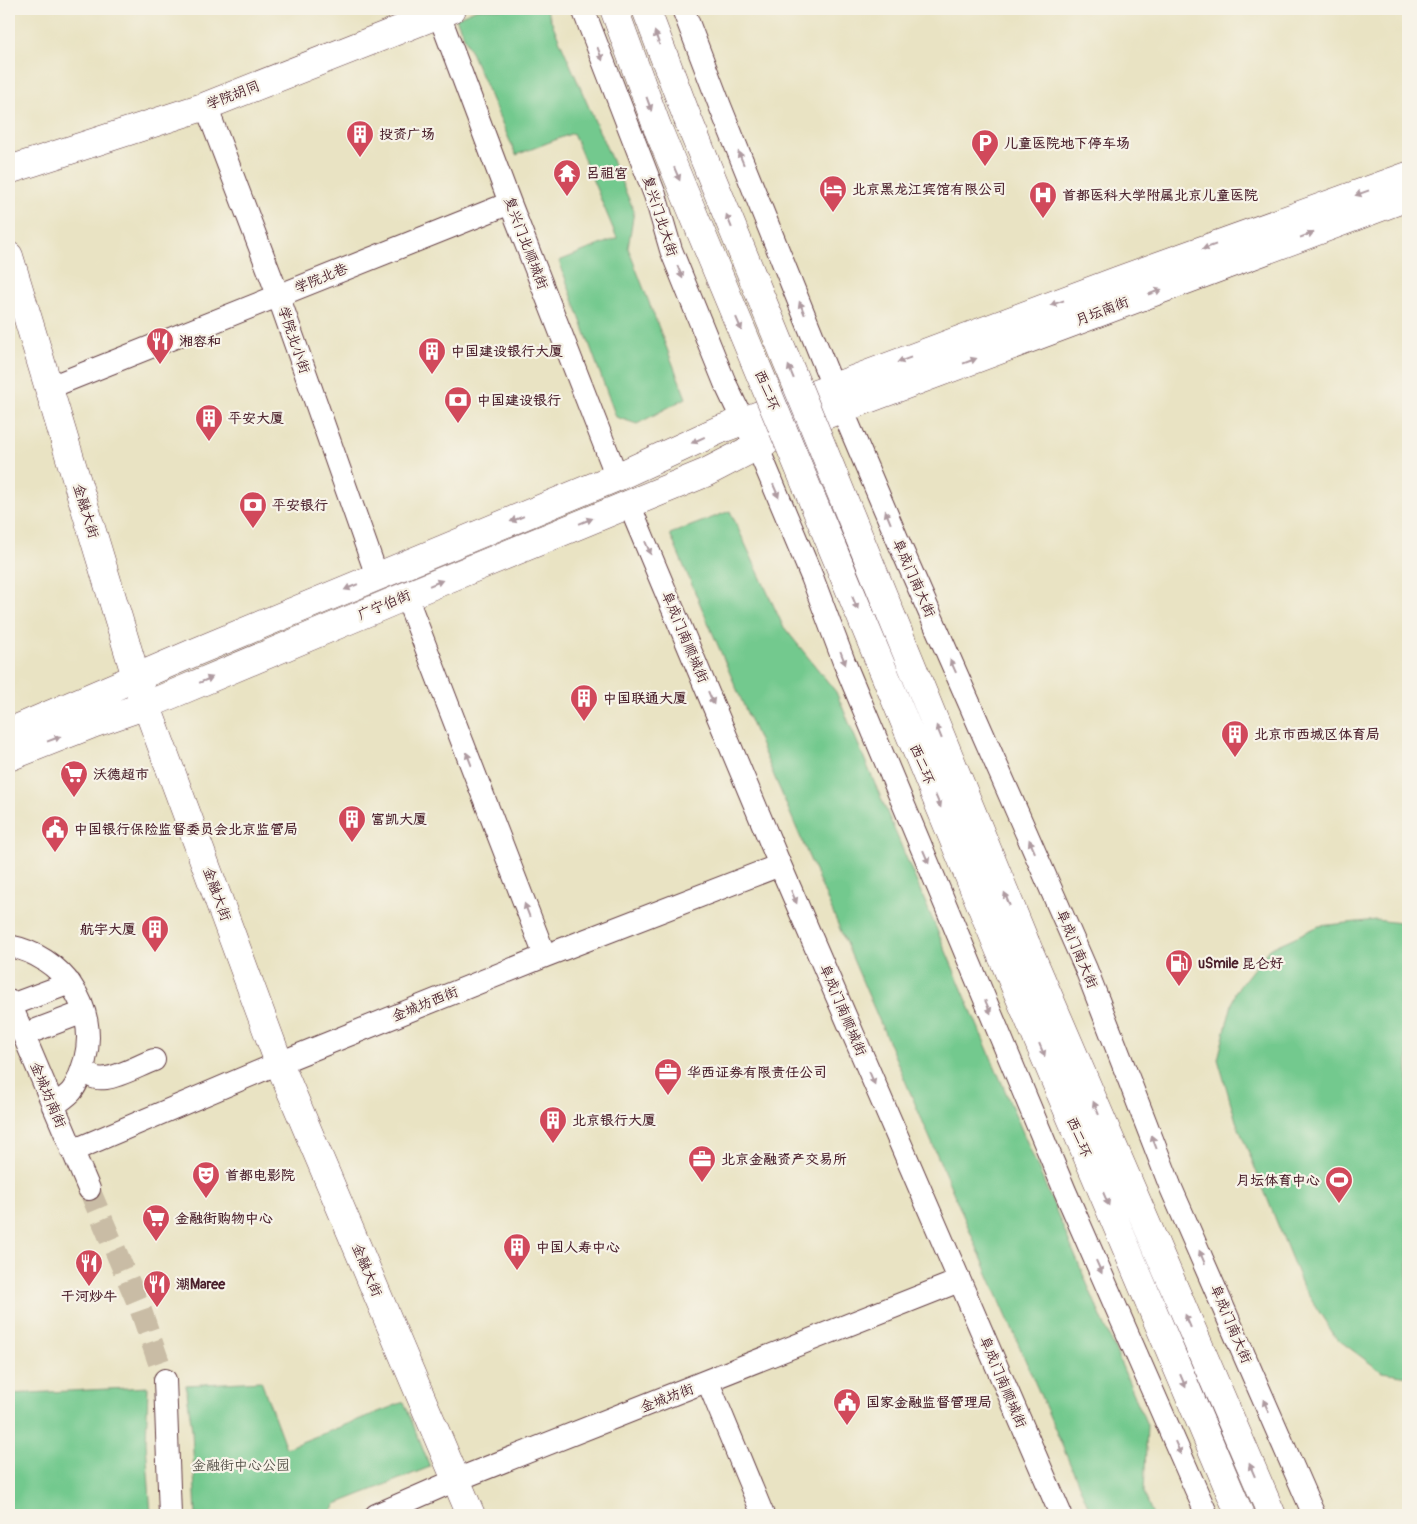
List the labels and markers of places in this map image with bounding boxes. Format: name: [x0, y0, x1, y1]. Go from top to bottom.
building icon: 投资广场: [345, 119, 375, 158]
place label: 投资广场: [379, 126, 435, 143]
parking icon: 儿童医院地下停车场: [970, 128, 1000, 167]
place label: 儿童医院地下停车场: [1004, 135, 1130, 152]
temple icon: 吕祖宫: [552, 158, 582, 197]
place label: 吕祖宫: [586, 165, 628, 182]
hotel icon: 北京黑龙江宾馆有限公司: [818, 174, 848, 213]
hospital icon: 首都医科大学附属北京儿童医院: [1028, 180, 1058, 219]
place label: 北京黑龙江宾馆有限公司: [852, 181, 1006, 198]
place label: 首都医科大学附属北京儿童医院: [1062, 187, 1258, 204]
restaurant icon: 湘容和: [145, 326, 175, 365]
place label: 湘容和: [179, 333, 221, 350]
building icon: 中国建设银行大厦: [417, 336, 447, 375]
place label: 中国建设银行大厦: [451, 343, 563, 360]
bank icon: 中国建设银行: [443, 385, 473, 424]
place label: 中国建设银行: [477, 392, 561, 409]
building icon: 平安大厦: [194, 403, 224, 442]
place label: 平安大厦: [228, 410, 284, 427]
bank icon: 平安银行: [238, 490, 268, 529]
place label: 平安银行: [272, 497, 328, 514]
building icon: 中国联通大厦: [569, 683, 599, 722]
place label: 中国联通大厦: [603, 690, 687, 707]
building icon: 北京市西城区体育局: [1220, 719, 1250, 758]
place label: 北京市西城区体育局: [1254, 726, 1380, 743]
supermarket icon: 沃德超市: [59, 759, 89, 798]
place label: 沃德超市: [93, 766, 149, 783]
building icon: 富凯大厦: [337, 804, 367, 843]
place label: 富凯大厦: [371, 811, 427, 828]
public building icon: 中国银行保险监督委员会北京监管局: [40, 814, 70, 853]
place label: 中国银行保险监督委员会北京监管局: [74, 821, 298, 838]
building icon: 航宇大厦: [140, 914, 170, 953]
place label: 航宇大厦: [80, 921, 136, 938]
fuel station icon: uSmile 昆仑好: [1164, 948, 1194, 987]
place label: uSmile 昆仑好: [1198, 955, 1284, 972]
office icon: 华西证券有限责任公司: [653, 1057, 683, 1096]
place label: 华西证券有限责任公司: [687, 1064, 827, 1081]
building icon: 北京银行大厦: [538, 1105, 568, 1144]
place label: 北京银行大厦: [572, 1112, 656, 1129]
office icon: 北京金融资产交易所: [687, 1144, 717, 1183]
place label: 北京金融资产交易所: [721, 1151, 847, 1168]
theatre icon: 首都电影院: [191, 1160, 221, 1199]
sports icon: 月坛体育中心: [1324, 1165, 1354, 1204]
place label: 首都电影院: [225, 1167, 295, 1184]
place label: 月坛体育中心: [1236, 1172, 1320, 1189]
supermarket icon: 金融街购物中心: [141, 1203, 171, 1242]
place label: 金融街购物中心: [175, 1210, 273, 1227]
building icon: 中国人寿中心: [502, 1232, 532, 1271]
place label: 中国人寿中心: [536, 1239, 620, 1256]
restaurant icon: 干河炒牛: [74, 1248, 104, 1287]
restaurant icon: 潮Maree: [142, 1269, 172, 1308]
place label: 潮Maree: [176, 1276, 226, 1293]
place label: 干河炒牛: [61, 1288, 117, 1305]
public building icon: 国家金融监督管理局: [832, 1387, 862, 1426]
place label: 国家金融监督管理局: [866, 1394, 992, 1411]

